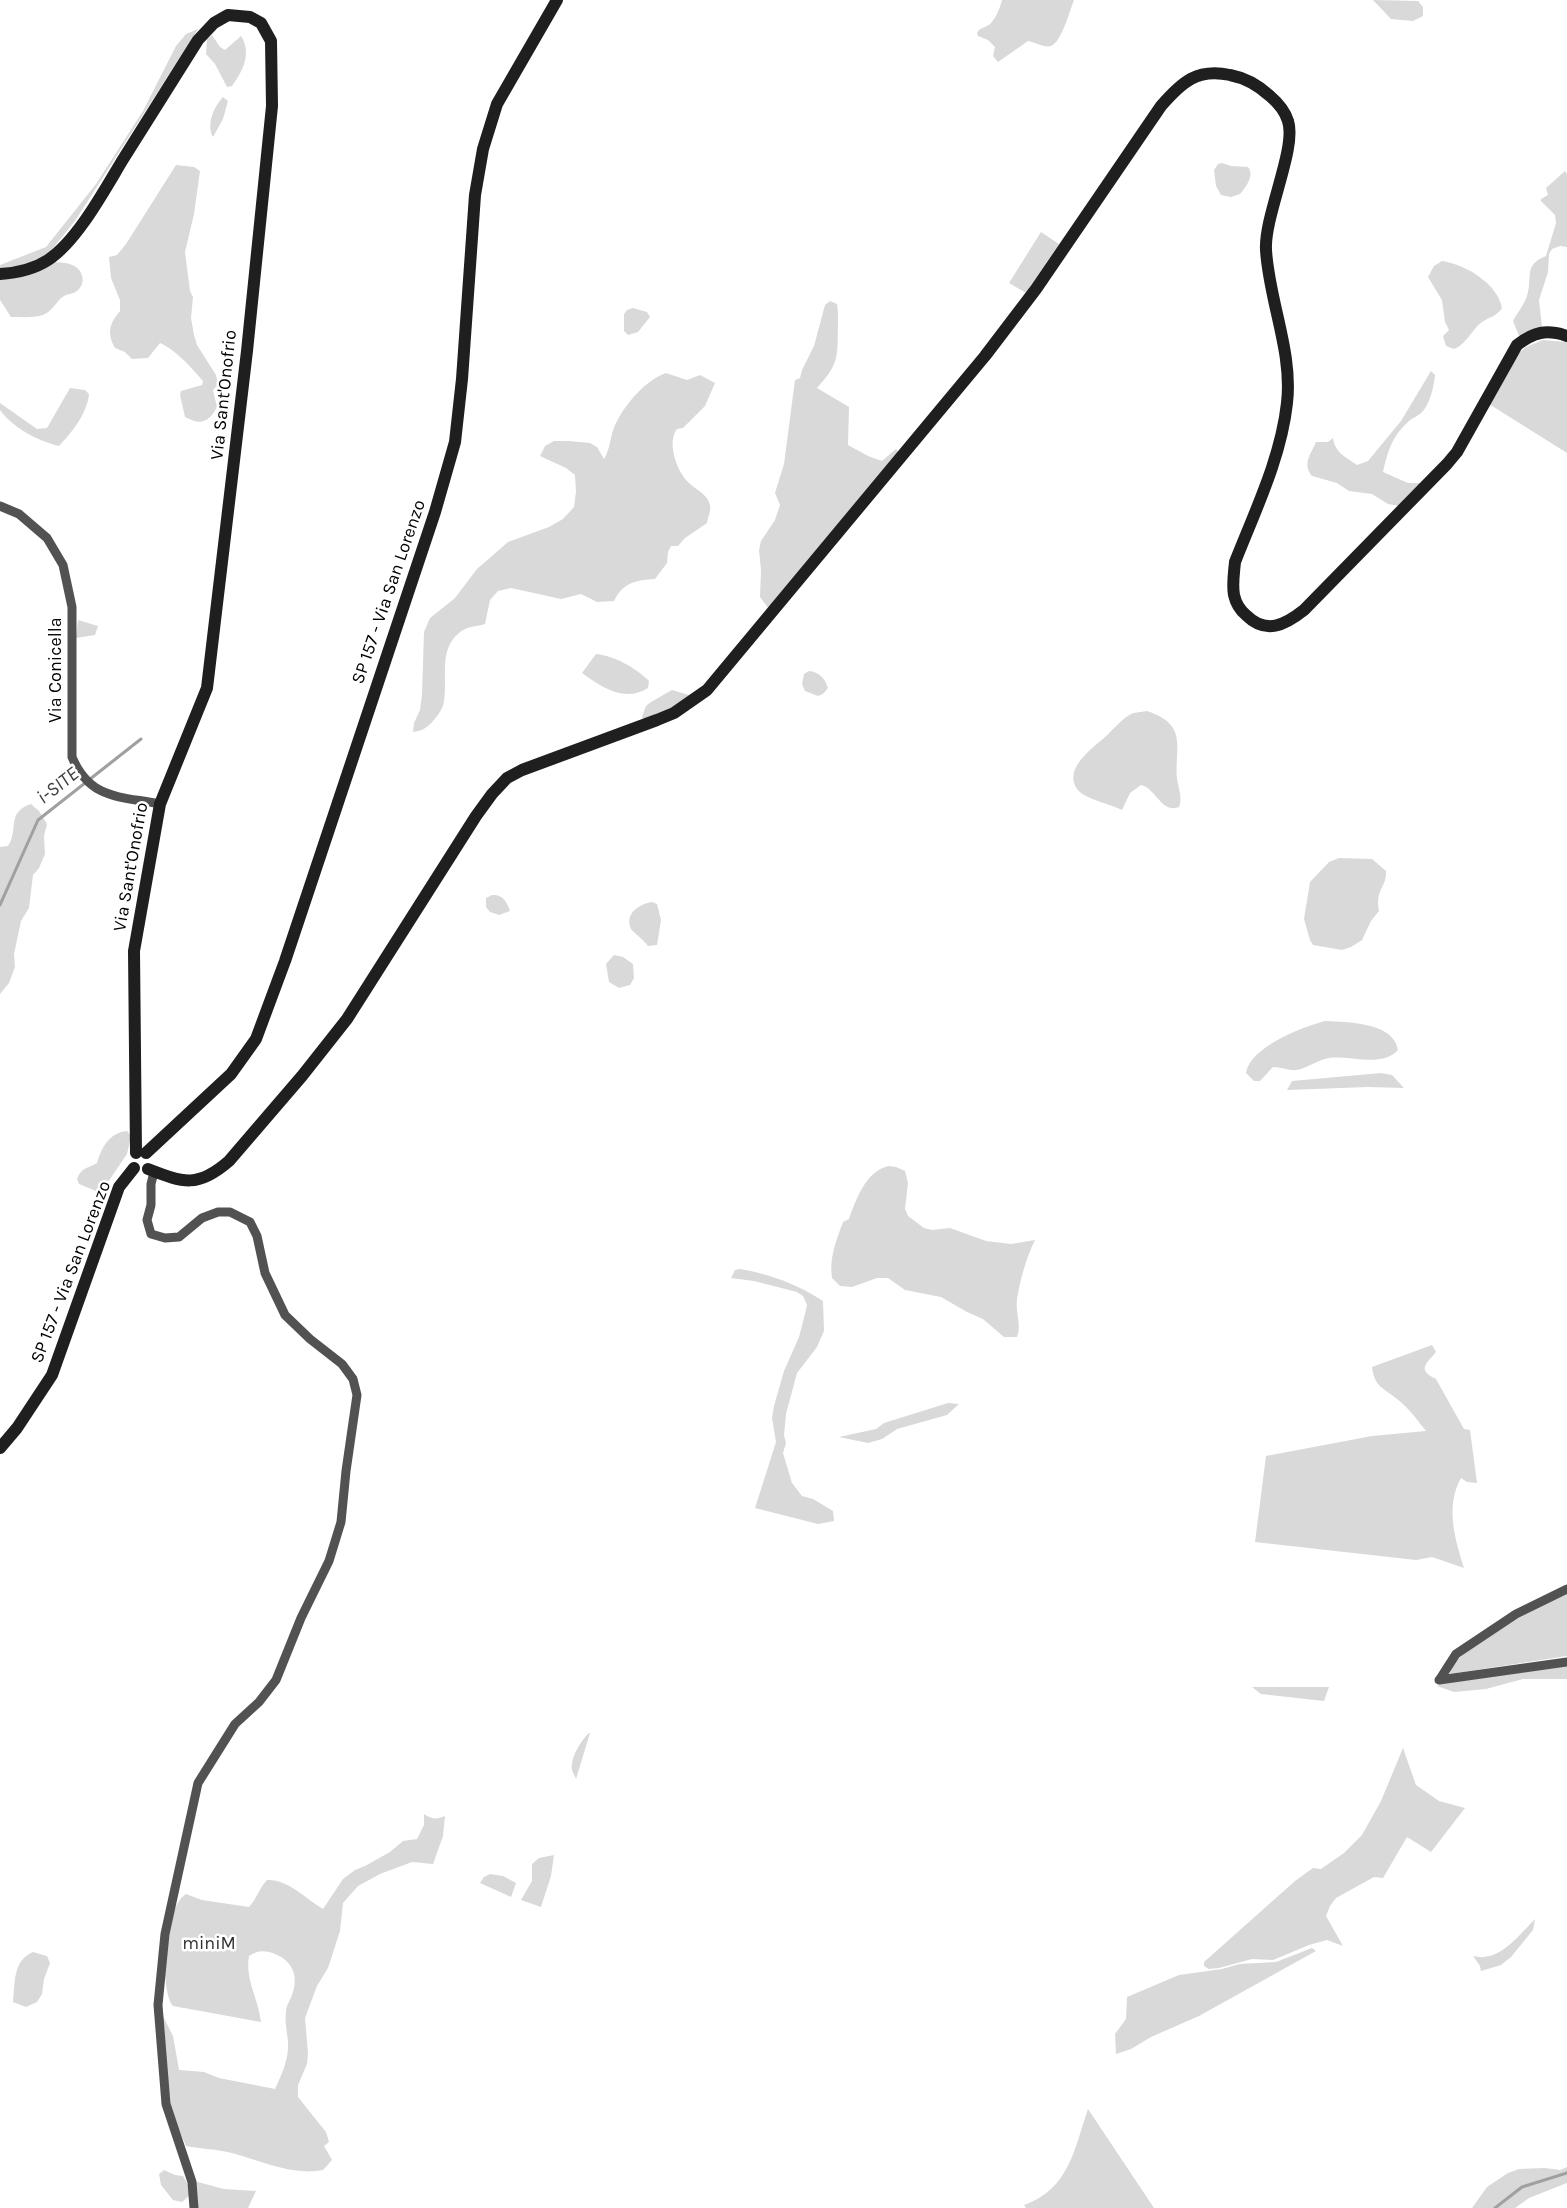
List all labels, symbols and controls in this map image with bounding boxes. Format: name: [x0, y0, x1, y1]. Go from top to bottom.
street label: Via Sant'Onofrio: [206, 329, 242, 461]
street label: SP 157 - Via San Lorenzo: [347, 497, 431, 687]
street label: Via Conicella: [45, 617, 67, 723]
water label: i-SITE: [32, 762, 84, 810]
street label: Via Sant'Onofrio: [109, 801, 153, 933]
street label: SP 157 - Via San Lorenzo: [26, 1178, 116, 1366]
park label: miniM: [182, 1933, 236, 1955]

